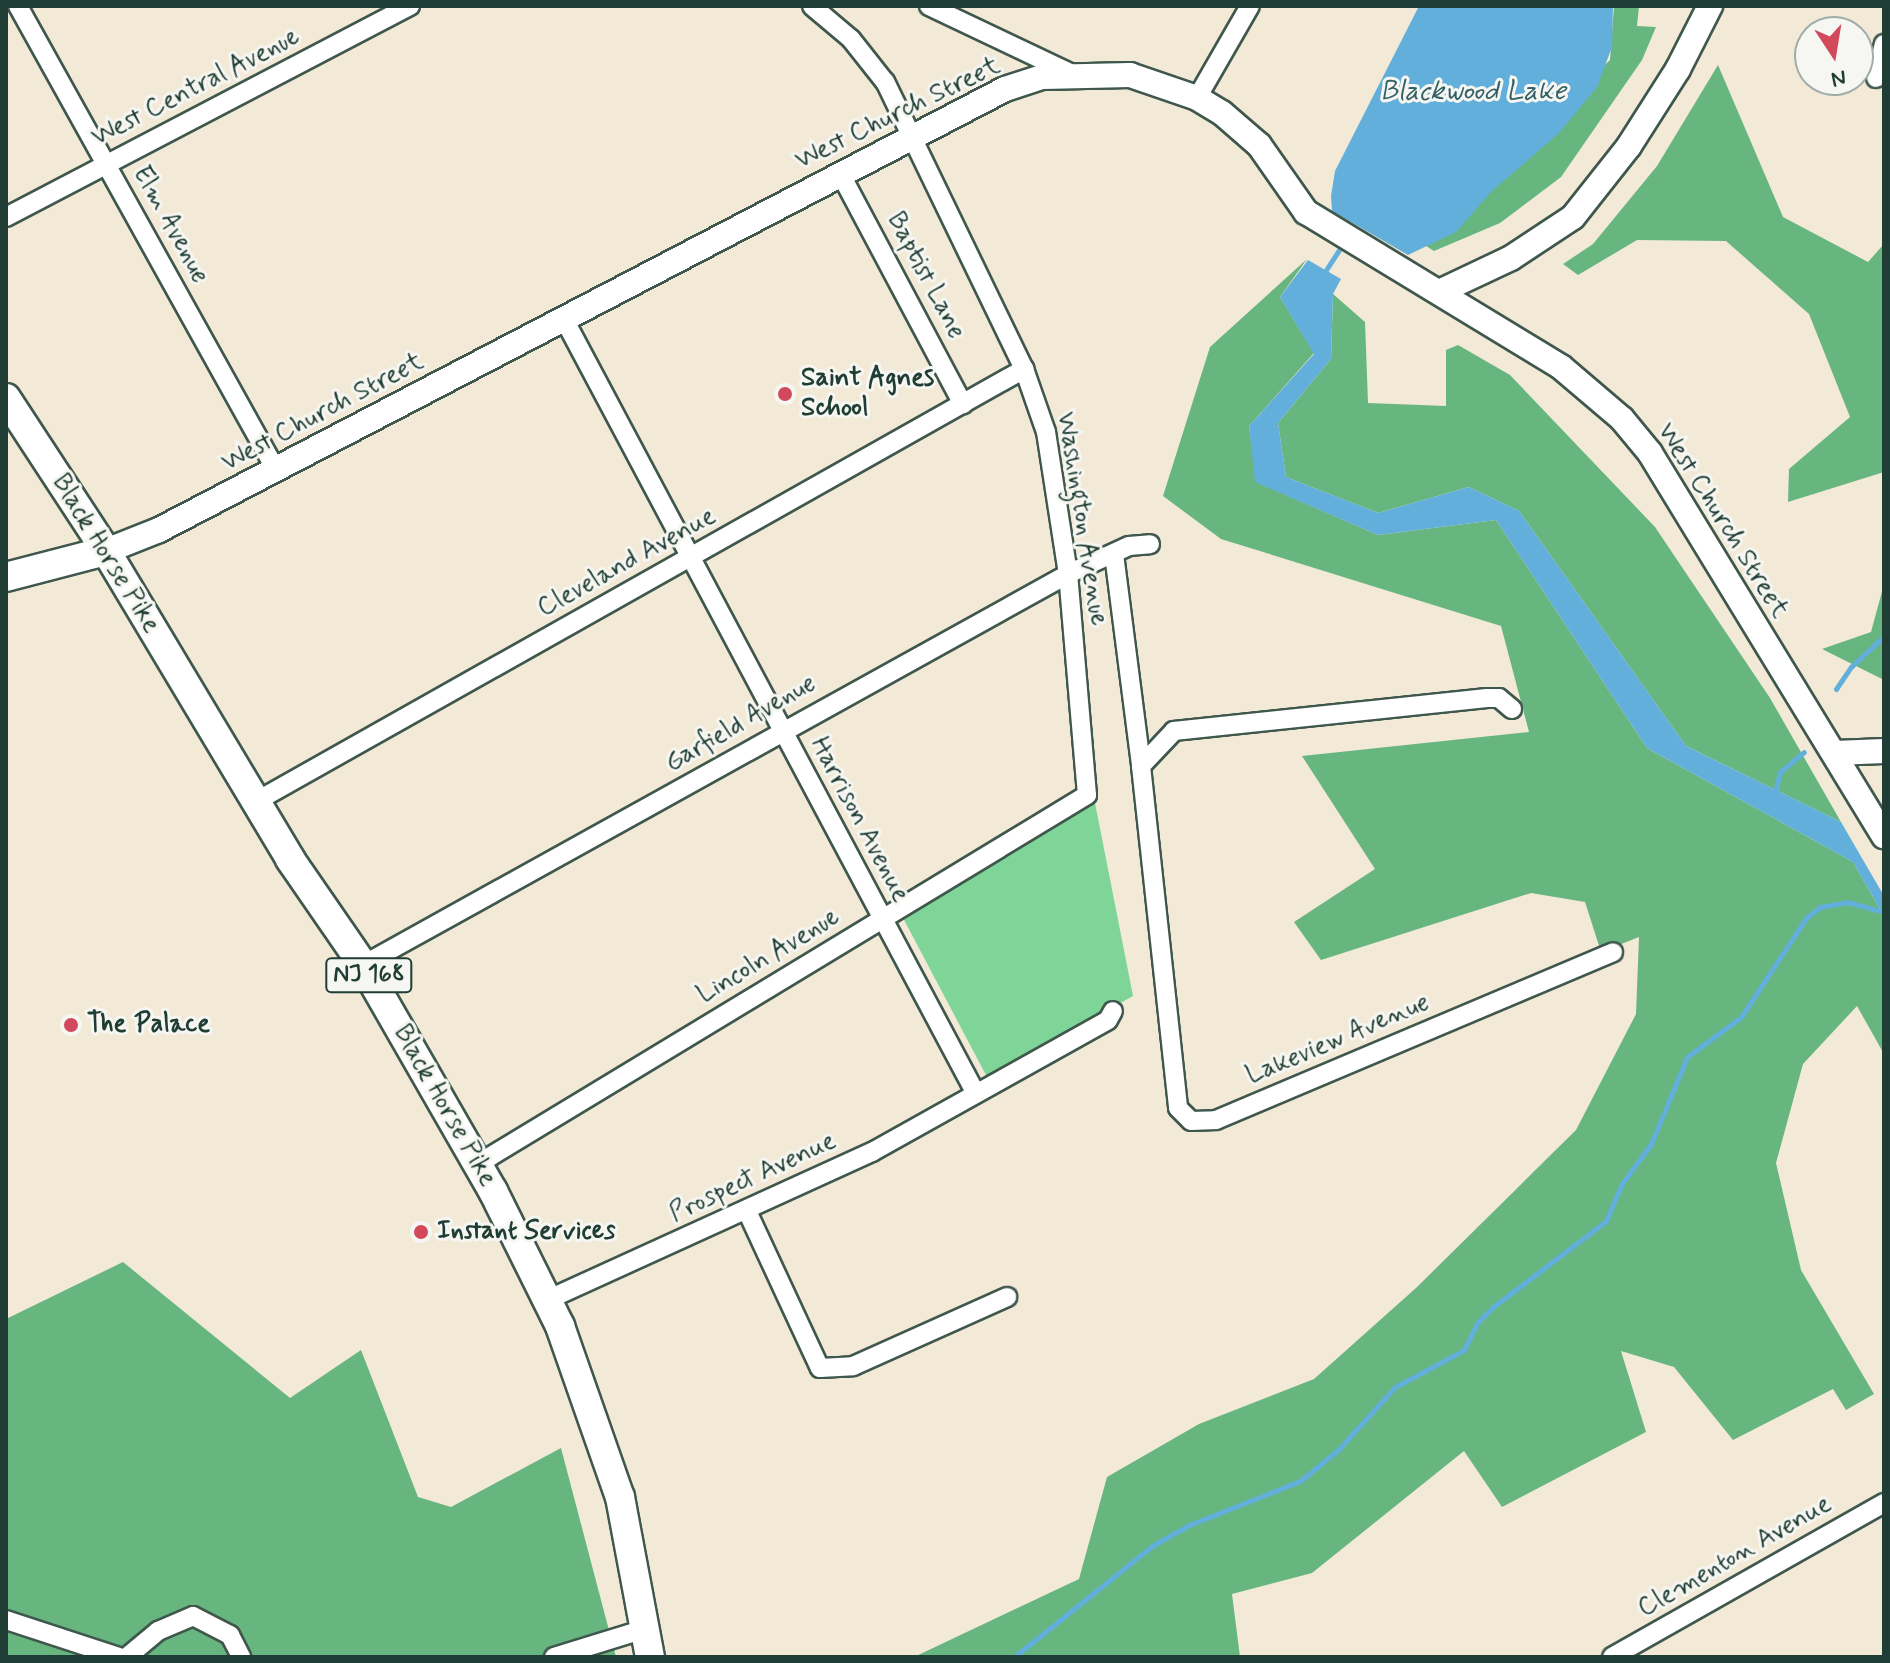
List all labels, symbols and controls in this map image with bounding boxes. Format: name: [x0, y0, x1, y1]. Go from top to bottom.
north arrow: [1794, 16, 1874, 96]
street label: West Central Avenue: [84, 21, 308, 155]
street label: West Church Street: [791, 51, 1005, 177]
text: N: [1828, 62, 1849, 93]
water label: Blackwood Lake: [1380, 75, 1566, 109]
street label: Elm Avenue: [124, 158, 216, 292]
street label: Baptist Lane: [879, 207, 971, 345]
street label: West Church Street: [217, 347, 429, 479]
place label: Saint Agnes School: [801, 363, 933, 424]
marker: Saint Agnes School: [776, 385, 794, 403]
street label: Washington Avenue: [1049, 411, 1113, 627]
street label: West Church Street: [1649, 418, 1795, 624]
street label: Black Horse Pike: [44, 469, 166, 639]
street label: Cleveland Avenue: [533, 501, 721, 625]
street label: Garfield Avenue: [658, 667, 824, 781]
street label: Harrison Avenue: [802, 731, 916, 909]
street label: Lincoln Avenue: [689, 901, 849, 1013]
road number: NJ 168: [325, 955, 413, 995]
street label: Lakeview Avenue: [1244, 988, 1432, 1092]
place label: The Palace: [87, 1009, 203, 1041]
marker: The Palace: [62, 1016, 80, 1034]
street label: Black Horse Pike: [385, 1020, 503, 1192]
street label: Prospect Avenue: [665, 1126, 841, 1230]
place label: Instant Services: [437, 1216, 614, 1248]
marker: Instant Services: [412, 1223, 430, 1241]
street label: Clementon Avenue: [1633, 1489, 1837, 1625]

